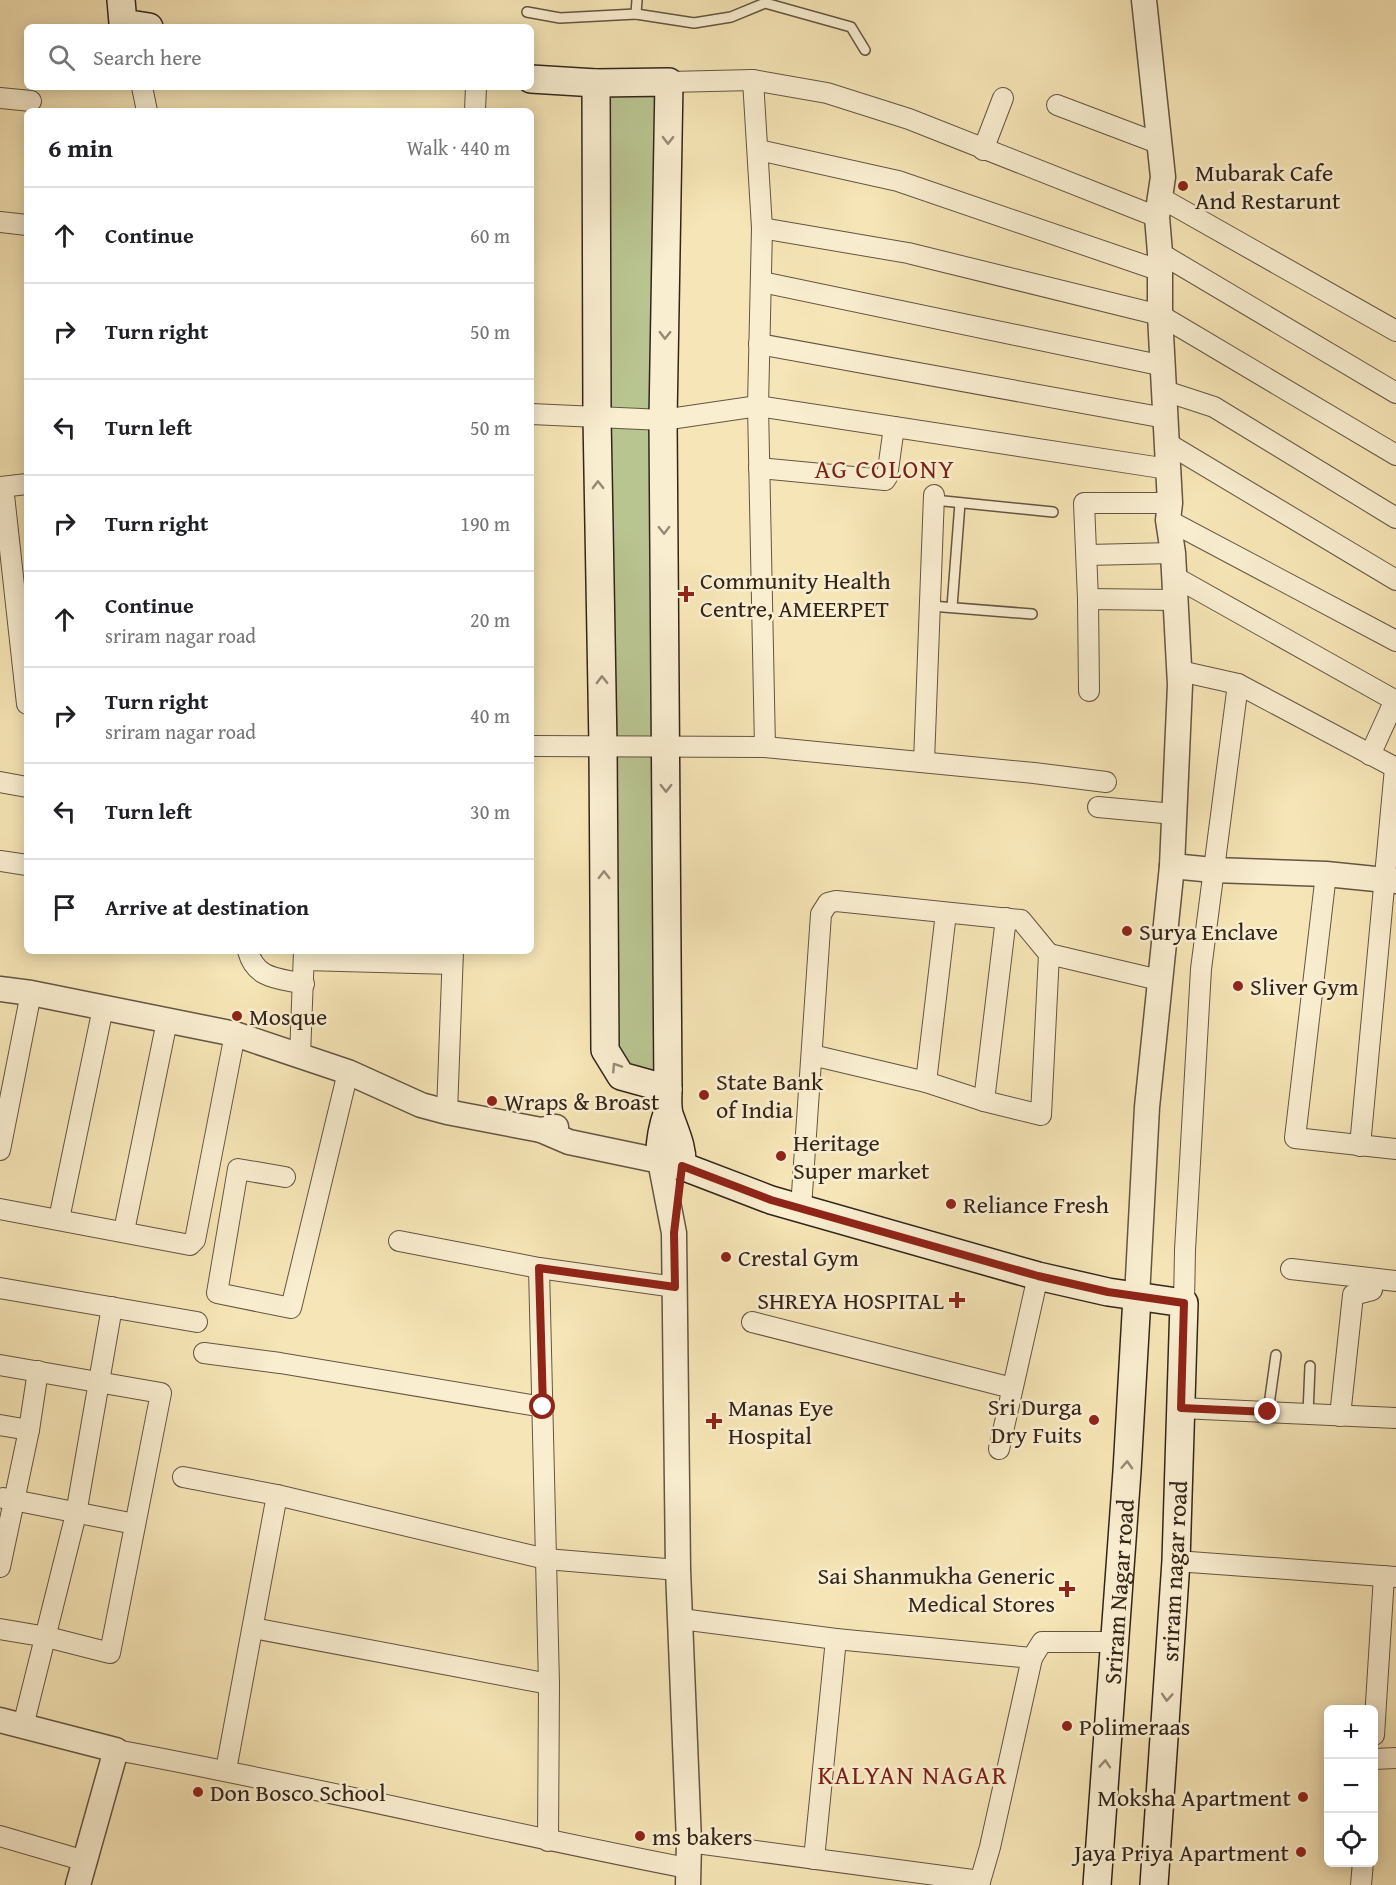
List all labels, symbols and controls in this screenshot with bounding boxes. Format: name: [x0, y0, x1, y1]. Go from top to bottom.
search box: [24, 24, 534, 90]
icon: search: [45, 41, 78, 74]
text: Search here: [93, 41, 202, 73]
text: 6 min: [48, 128, 113, 167]
text: Walk · 440 m: [407, 133, 510, 162]
one-way arrow: [662, 136, 674, 145]
place label: Mubarak Cafe And Restarunt: [1195, 155, 1341, 218]
marker: Mubarak Cafe And Restarunt: [1176, 179, 1190, 193]
icon: ahead: [48, 219, 81, 252]
text: Continue: [105, 219, 194, 251]
text: 60 m: [470, 221, 510, 250]
icon: right: [48, 315, 81, 348]
text: Turn right: [105, 315, 208, 347]
text: 50 m: [470, 317, 510, 346]
one-way arrow: [659, 331, 671, 340]
icon: left: [48, 411, 81, 444]
text: Turn left: [105, 411, 192, 443]
text: 50 m: [470, 413, 510, 442]
district label: AG COLONY: [815, 449, 955, 488]
one-way arrow: [592, 481, 604, 490]
icon: right: [48, 507, 81, 540]
text: Turn right: [105, 507, 208, 539]
text: 190 m: [460, 509, 510, 538]
one-way arrow: [658, 526, 670, 535]
place label: Community Health Centre, AMEERPET: [700, 563, 891, 626]
marker: Community Health Centre, AMEERPET: [677, 585, 695, 603]
text: Continue: [105, 589, 194, 621]
icon: ahead: [48, 603, 81, 636]
text: 20 m: [470, 605, 510, 634]
text: sriram nagar road: [105, 621, 256, 650]
one-way arrow: [595, 676, 608, 685]
text: Turn right: [105, 685, 208, 717]
icon: right: [48, 699, 81, 732]
text: 40 m: [470, 701, 510, 730]
text: sriram nagar road: [105, 717, 256, 746]
one-way arrow: [660, 784, 672, 793]
icon: left: [48, 795, 81, 828]
text: Turn left: [105, 795, 192, 827]
text: 30 m: [470, 797, 510, 826]
one-way arrow: [598, 871, 610, 880]
icon: arrive: [48, 891, 81, 924]
text: Arrive at destination: [105, 891, 309, 923]
place label: Surya Enclave: [1139, 914, 1278, 949]
marker: Surya Enclave: [1120, 924, 1134, 938]
place label: Sliver Gym: [1250, 969, 1359, 1004]
marker: Sliver Gym: [1231, 979, 1245, 993]
place label: Mosque: [249, 999, 327, 1034]
marker: Mosque: [230, 1009, 244, 1023]
one-way arrow: [612, 1063, 623, 1074]
place label: State Bank of India: [716, 1064, 824, 1127]
place label: Wraps & Broast: [504, 1084, 660, 1119]
marker: State Bank of India: [697, 1088, 711, 1102]
marker: Wraps & Broast: [485, 1094, 499, 1108]
place label: Heritage Super market: [793, 1125, 930, 1188]
marker: Heritage Super market: [774, 1149, 788, 1163]
place label: Reliance Fresh: [963, 1187, 1110, 1222]
marker: Reliance Fresh: [944, 1197, 958, 1211]
place label: Crestal Gym: [738, 1240, 859, 1275]
marker: Crestal Gym: [719, 1250, 733, 1264]
place label: SHREYA HOSPITAL: [757, 1283, 944, 1318]
marker: SHREYA HOSPITAL: [948, 1291, 966, 1309]
place label: Sri Durga Dry Fuits: [988, 1389, 1083, 1452]
place label: Manas Eye Hospital: [728, 1390, 834, 1453]
route start: [529, 1393, 555, 1419]
route end: [1254, 1398, 1280, 1424]
marker: Manas Eye Hospital: [705, 1412, 723, 1430]
marker: Sri Durga Dry Fuits: [1087, 1413, 1101, 1427]
one-way arrow: [1121, 1460, 1134, 1469]
street label: sriram nagar road: [1152, 1479, 1196, 1662]
street label: Sriram Nagar road: [1094, 1498, 1142, 1686]
place label: Sai Shanmukha Generic Medical Stores: [818, 1558, 1055, 1621]
marker: Sai Shanmukha Generic Medical Stores: [1060, 1582, 1074, 1596]
one-way arrow: [1161, 1692, 1174, 1702]
map controls: [1324, 1705, 1378, 1867]
button: +: [1324, 1705, 1378, 1759]
place label: Polimeraas: [1079, 1709, 1190, 1744]
marker: Polimeraas: [1060, 1719, 1074, 1733]
district label: KALYAN NAGAR: [818, 1755, 1008, 1794]
one-way arrow: [1098, 1759, 1111, 1768]
button: −: [1324, 1759, 1378, 1813]
place label: Don Bosco School: [210, 1775, 386, 1810]
place label: Moksha Apartment: [1097, 1780, 1292, 1815]
marker: Don Bosco School: [191, 1785, 205, 1799]
marker: Moksha Apartment: [1296, 1790, 1310, 1804]
button: locate: [1324, 1813, 1378, 1867]
place label: ms bakers: [652, 1819, 753, 1854]
marker: ms bakers: [633, 1829, 647, 1843]
place label: Jaya Priya Apartment: [1071, 1835, 1290, 1870]
marker: Jaya Priya Apartment: [1294, 1845, 1308, 1859]

